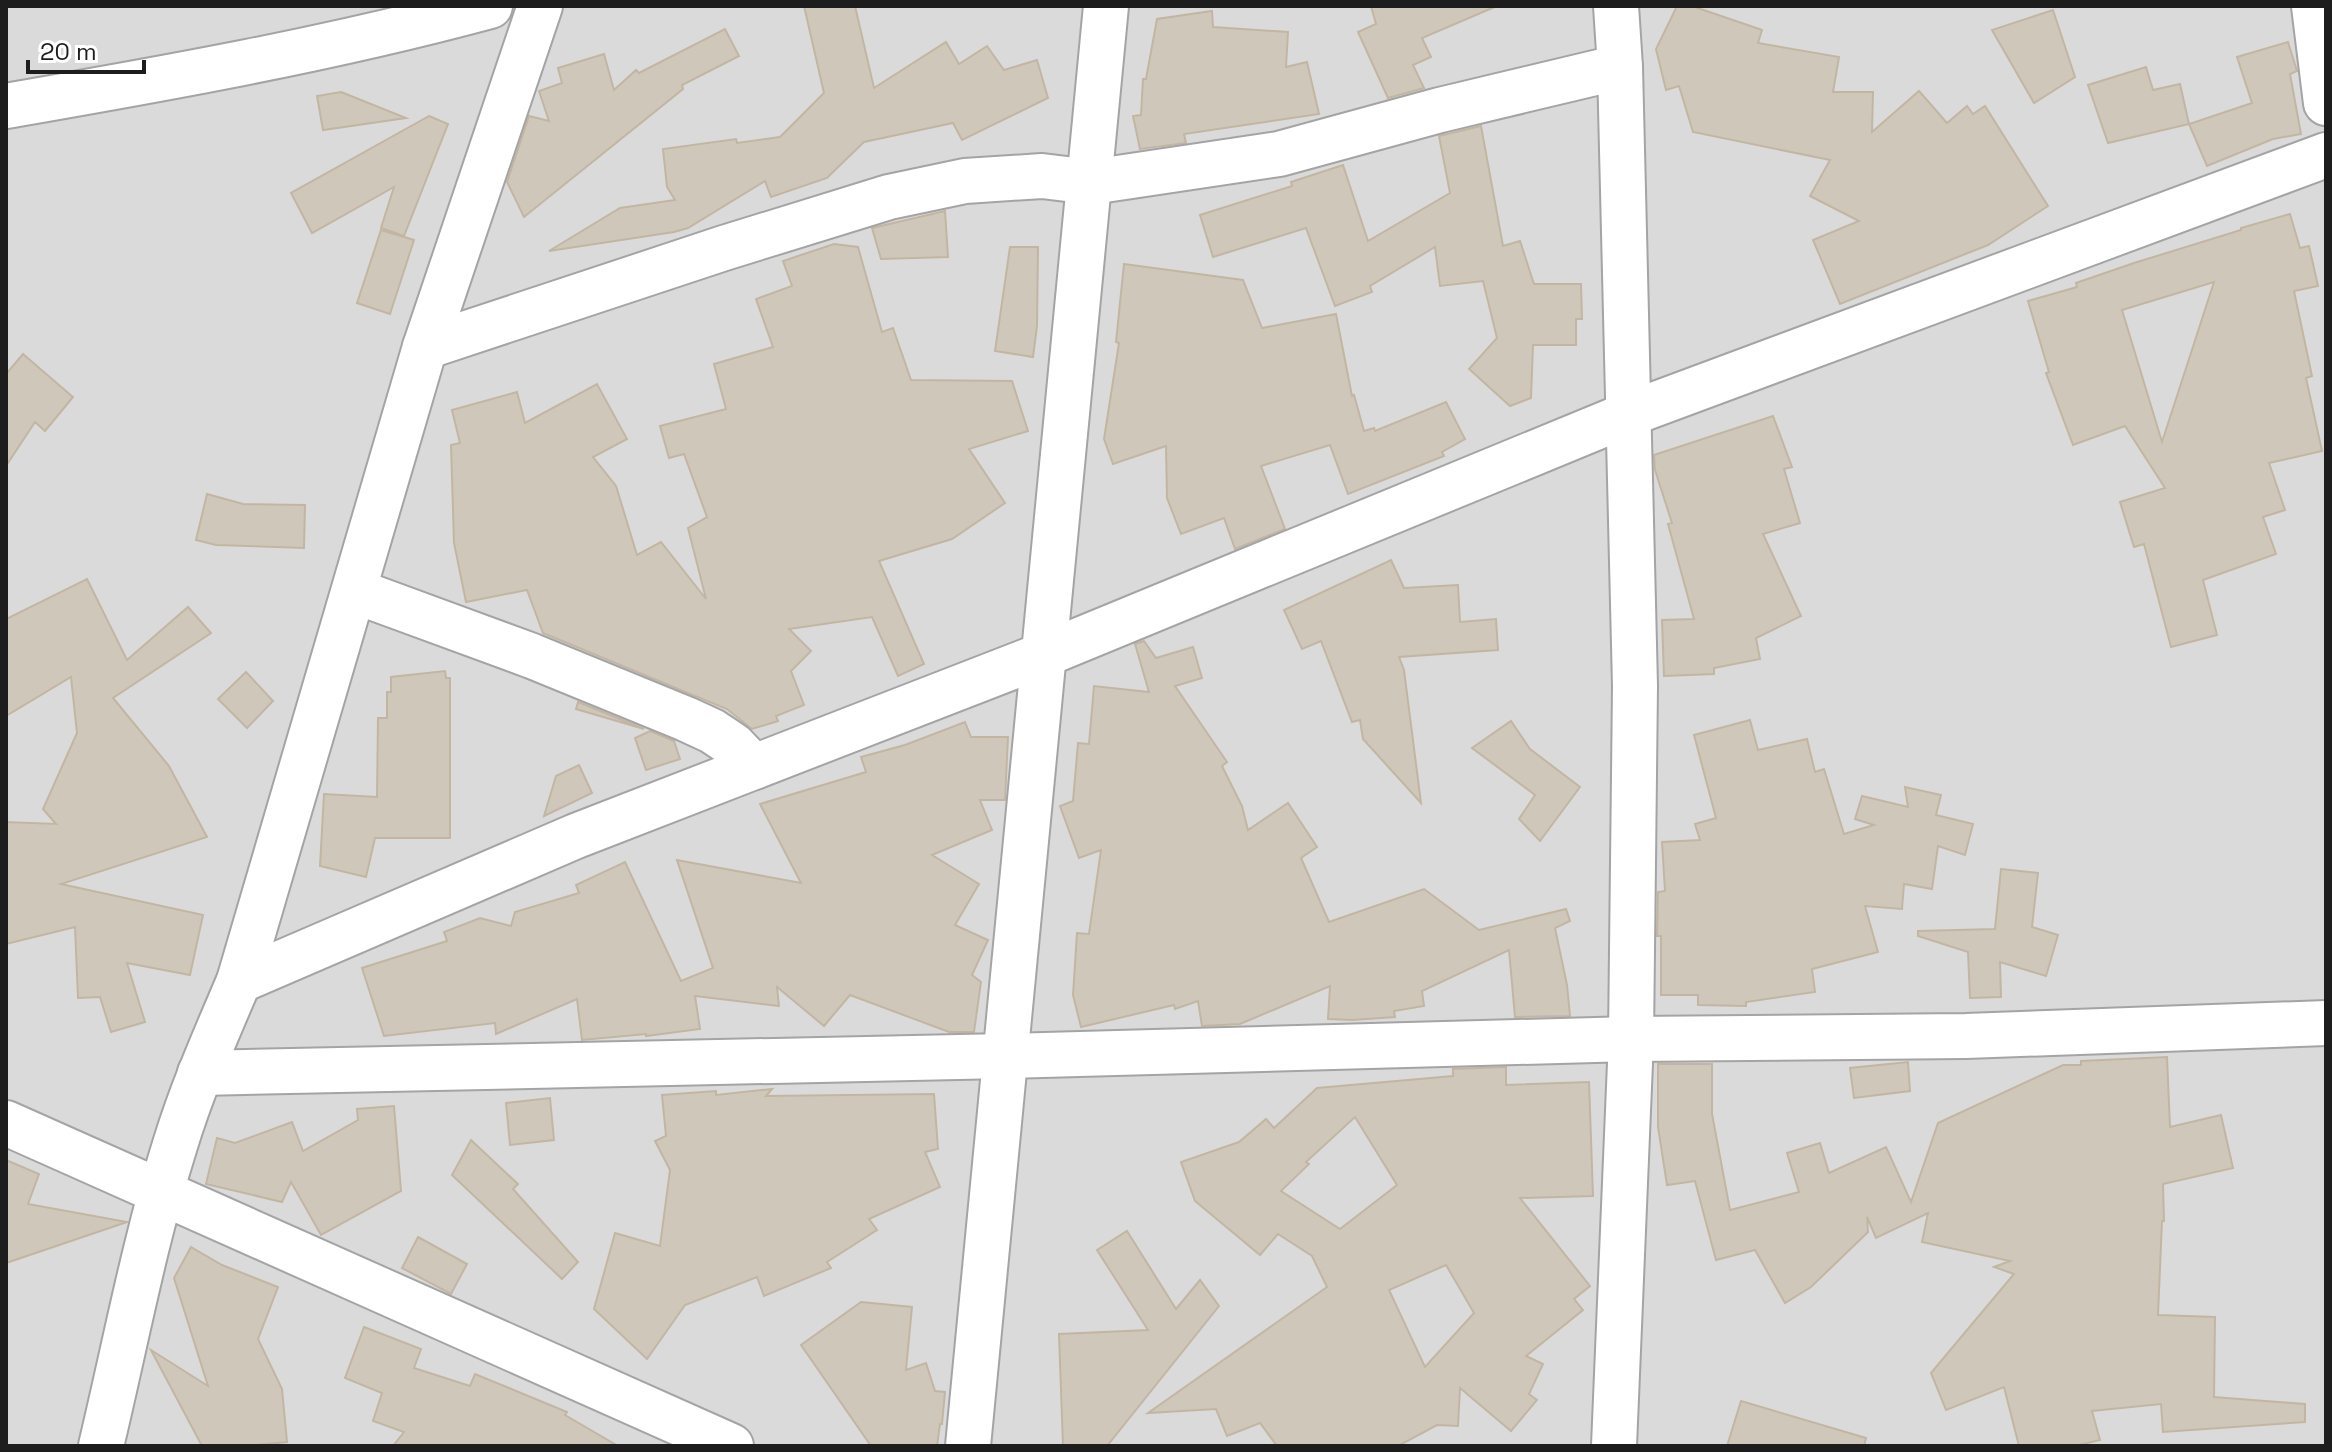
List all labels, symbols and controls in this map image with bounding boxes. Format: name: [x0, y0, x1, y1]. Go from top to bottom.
scale bar: [28, 24, 144, 74]
text: 20 m: [40, 36, 97, 67]

